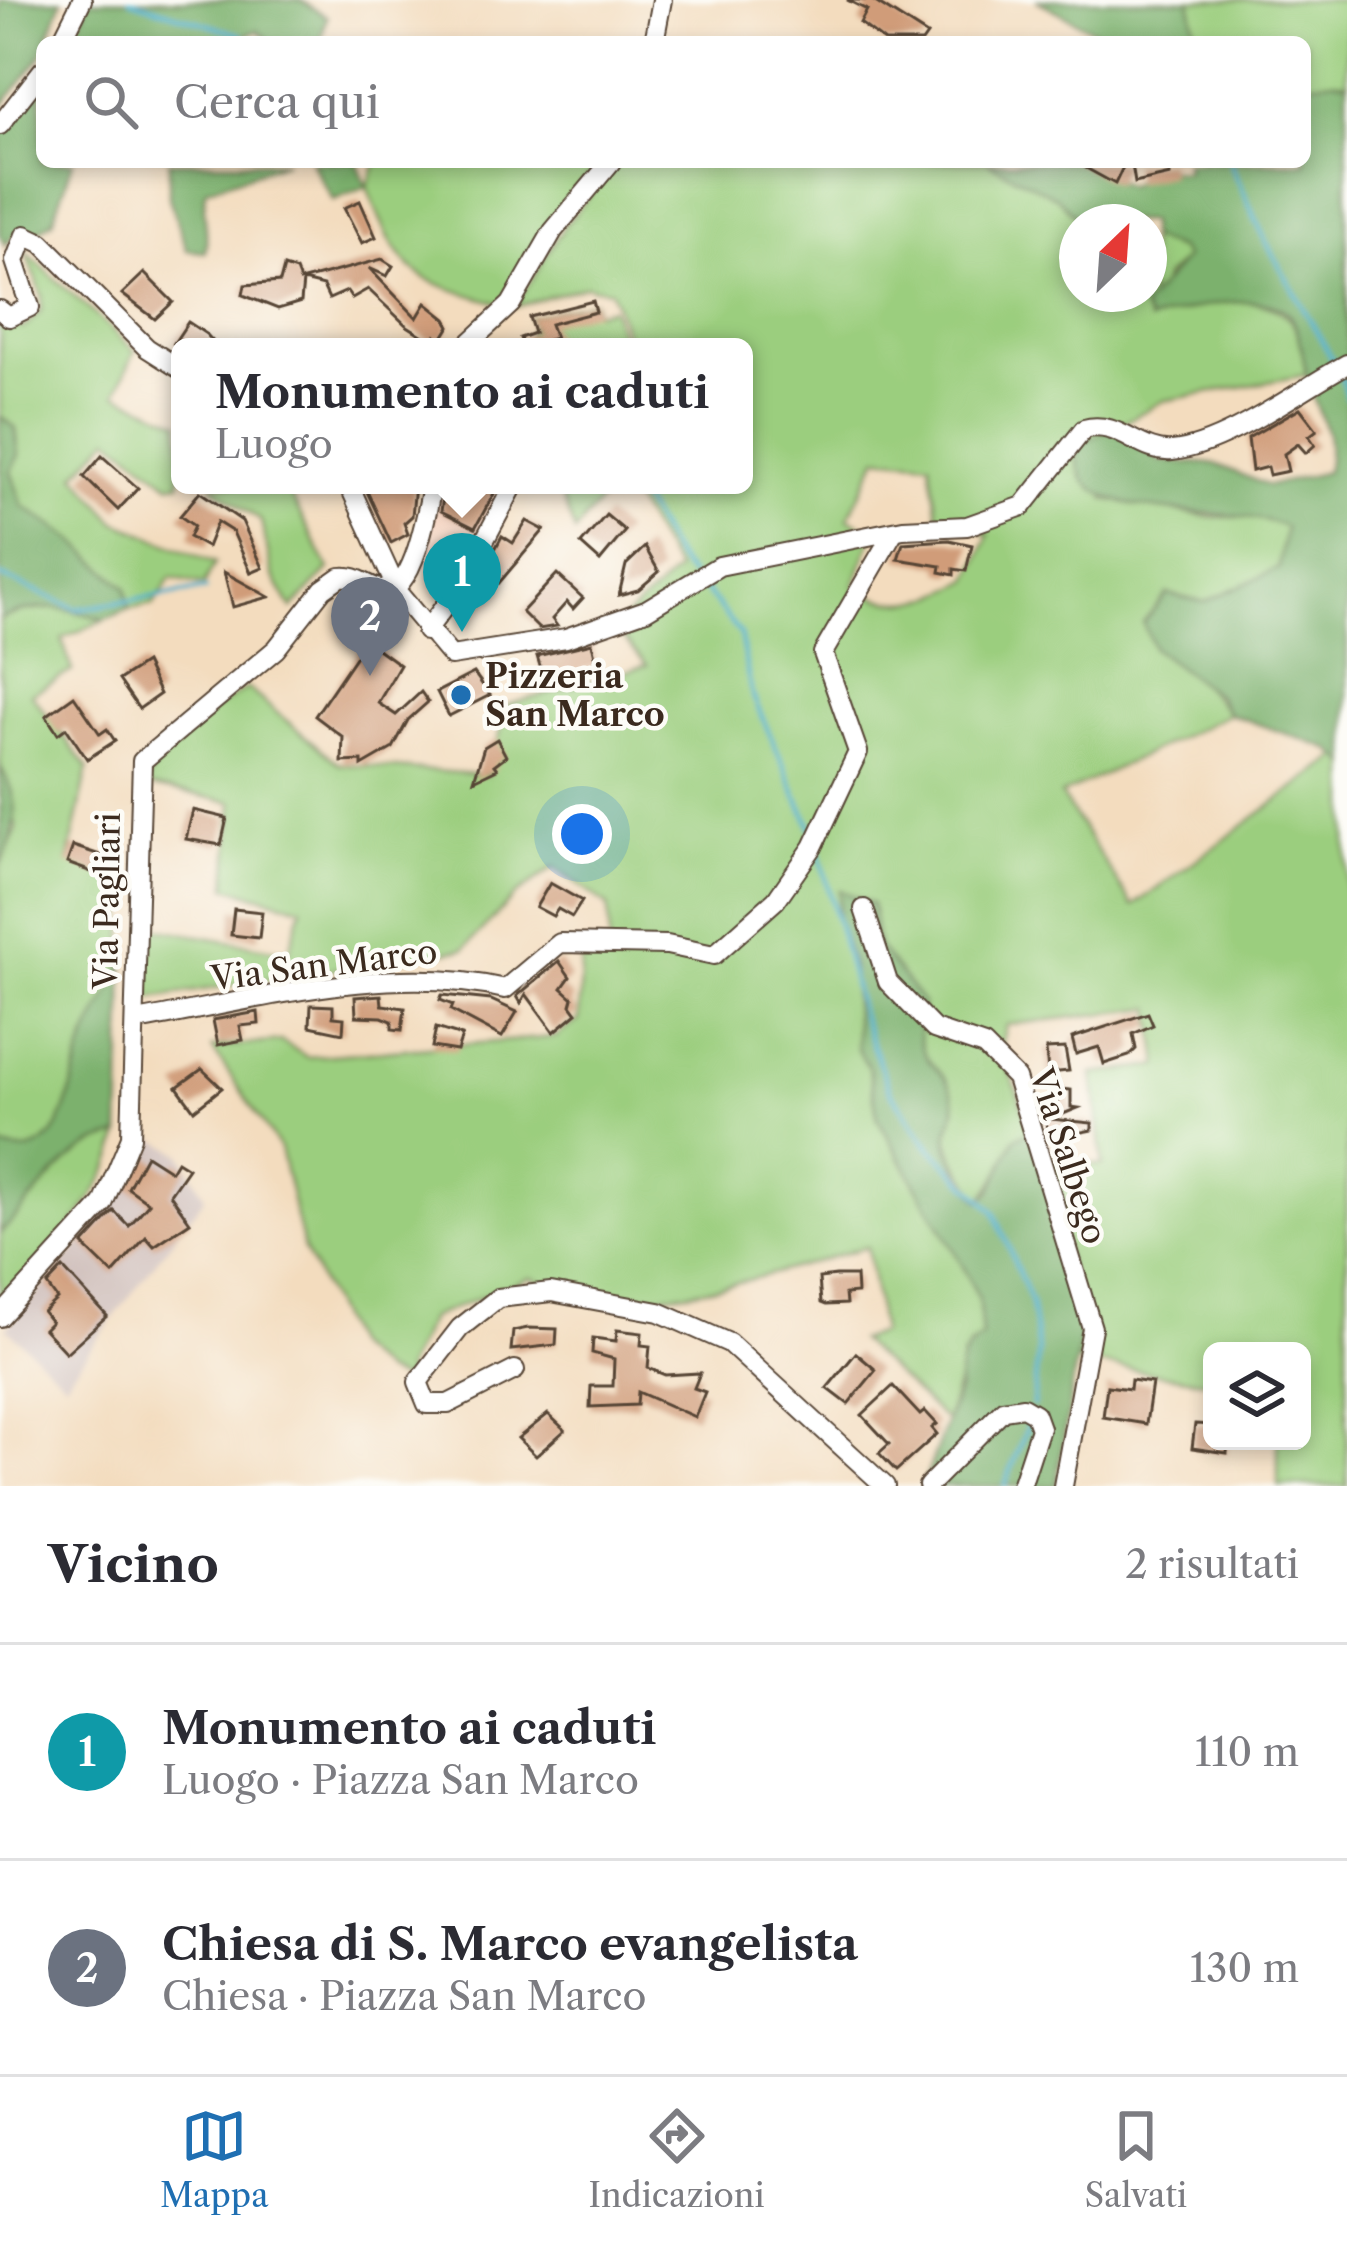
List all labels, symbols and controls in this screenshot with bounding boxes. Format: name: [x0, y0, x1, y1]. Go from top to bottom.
search box: [36, 36, 1311, 168]
icon: search: [78, 69, 144, 135]
text: Cerca qui: [174, 74, 380, 130]
north arrow: [1059, 204, 1167, 312]
popup: [171, 338, 753, 494]
text: Monumento ai caduti: [215, 364, 709, 420]
text: Luogo: [215, 420, 333, 468]
pin: 1: [423, 533, 501, 632]
pin: 2: [331, 577, 409, 676]
place label: Pizzeria San Marco: [485, 656, 665, 735]
marker: Pizzeria San Marco: [448, 682, 474, 708]
your location: [552, 804, 612, 864]
street label: Via Pagliari: [85, 812, 129, 991]
street label: Via San Marco: [208, 931, 439, 999]
street label: Via Salbego: [1020, 1062, 1116, 1249]
map controls: [1203, 1342, 1311, 1450]
button: layers: [1203, 1342, 1311, 1450]
text: Vicino: [48, 1533, 219, 1595]
text: 2 risultati: [1125, 1540, 1299, 1588]
text: Monumento ai caduti: [162, 1700, 656, 1756]
text: 1: [78, 1728, 96, 1776]
text: 110 m: [1195, 1728, 1299, 1776]
text: Luogo · Piazza San Marco: [162, 1756, 639, 1804]
text: Chiesa di S. Marco evangelista: [162, 1916, 858, 1972]
text: 2: [75, 1944, 99, 1992]
text: 130 m: [1190, 1944, 1299, 1992]
text: Chiesa · Piazza San Marco: [162, 1972, 646, 2020]
tab: Mappa: [160, 2103, 269, 2216]
tab: Indicazioni: [589, 2103, 765, 2216]
tab: Salvati: [1084, 2103, 1187, 2216]

